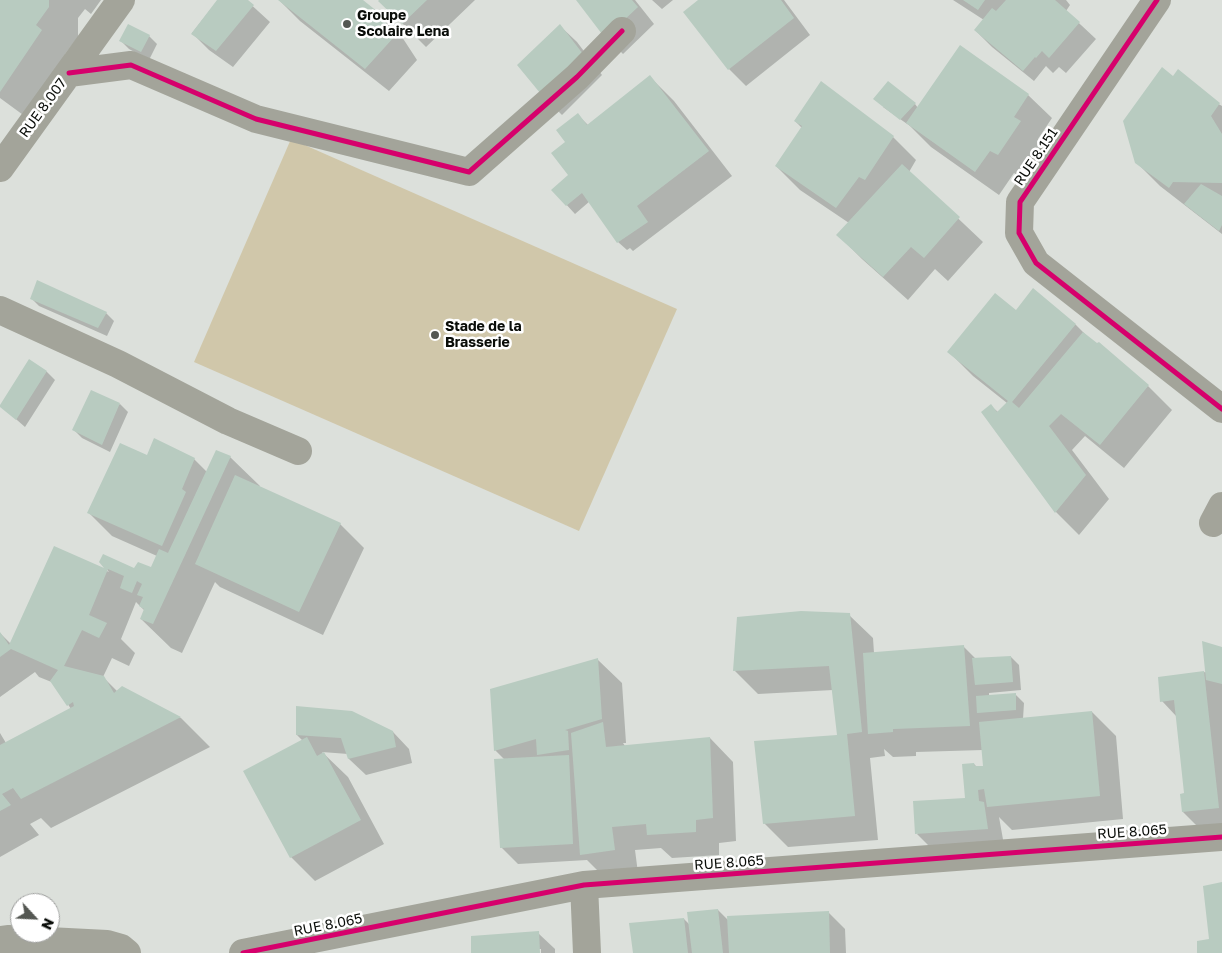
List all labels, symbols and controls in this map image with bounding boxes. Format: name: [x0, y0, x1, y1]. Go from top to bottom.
place label: Groupe Scolaire Lena: [357, 8, 449, 40]
marker: Groupe Scolaire Lena: [341, 18, 353, 30]
street label: RUE 8.007: [16, 75, 70, 141]
street label: RUE 8.151: [1011, 125, 1061, 189]
place label: Stade de la Brasserie: [445, 319, 522, 352]
marker: Stade de la Brasserie: [429, 329, 441, 341]
street label: RUE 8.065: [1097, 821, 1167, 843]
street label: RUE 8.065: [694, 852, 764, 874]
north arrow: [10, 893, 60, 943]
street label: RUE 8.065: [292, 910, 364, 940]
text: N: [38, 916, 58, 933]

